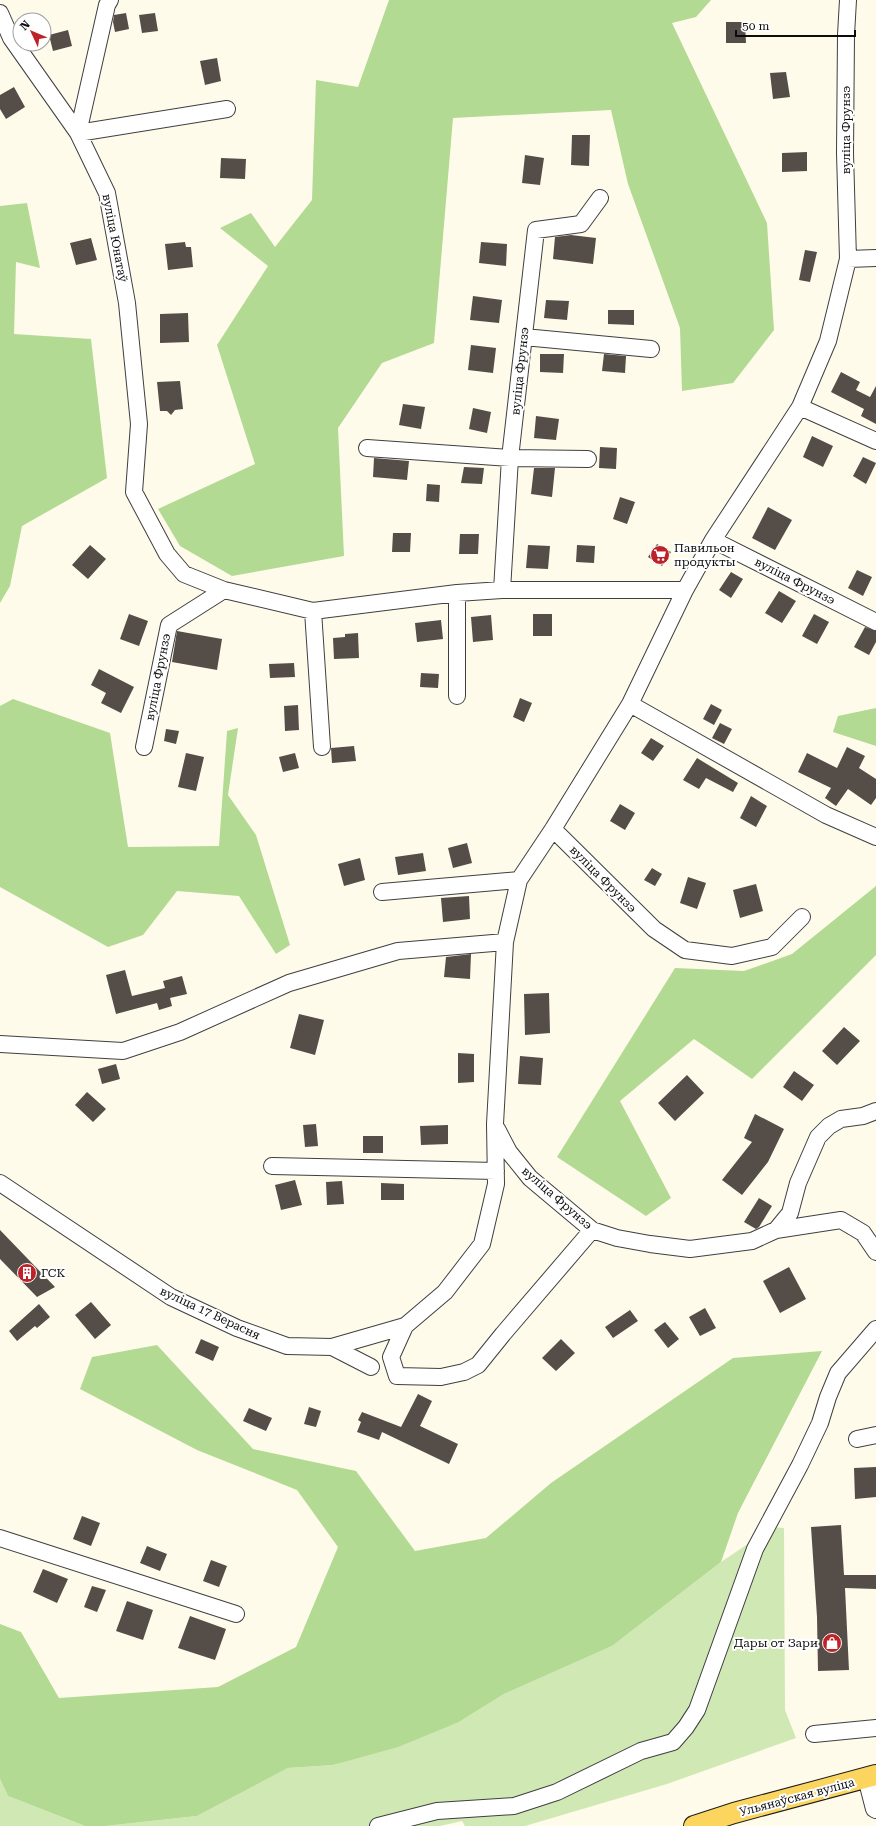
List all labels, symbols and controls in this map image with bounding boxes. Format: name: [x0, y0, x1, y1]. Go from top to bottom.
north arrow: [12, 12, 52, 52]
scale bar: [736, 12, 855, 38]
text: N: [18, 17, 33, 33]
text: 50 m: [742, 19, 769, 33]
street label: вуліца Фрунзэ: [839, 86, 853, 174]
street label: вуліца Юнатаў: [100, 193, 131, 284]
street label: вуліца Фрунзэ: [508, 326, 532, 416]
place label: Павильон продукты: [674, 541, 736, 569]
supermarket icon: Павильон продукты: [649, 544, 671, 566]
street label: вуліца Фрунзэ: [752, 555, 838, 607]
street label: вуліца Фрунзэ: [143, 632, 173, 722]
street label: вуліца Фрунзэ: [567, 843, 639, 915]
street label: вуліца Фрунзэ: [519, 1164, 595, 1232]
building icon: ГСК: [16, 1262, 38, 1284]
place label: ГСК: [41, 1266, 65, 1280]
street label: вуліца 17 Верасня: [158, 1284, 262, 1342]
shop icon: Дары от Зари: [821, 1632, 843, 1654]
place label: Дары от Зари: [734, 1636, 818, 1650]
street label: Ульянаўская вуліца: [738, 1775, 857, 1819]

